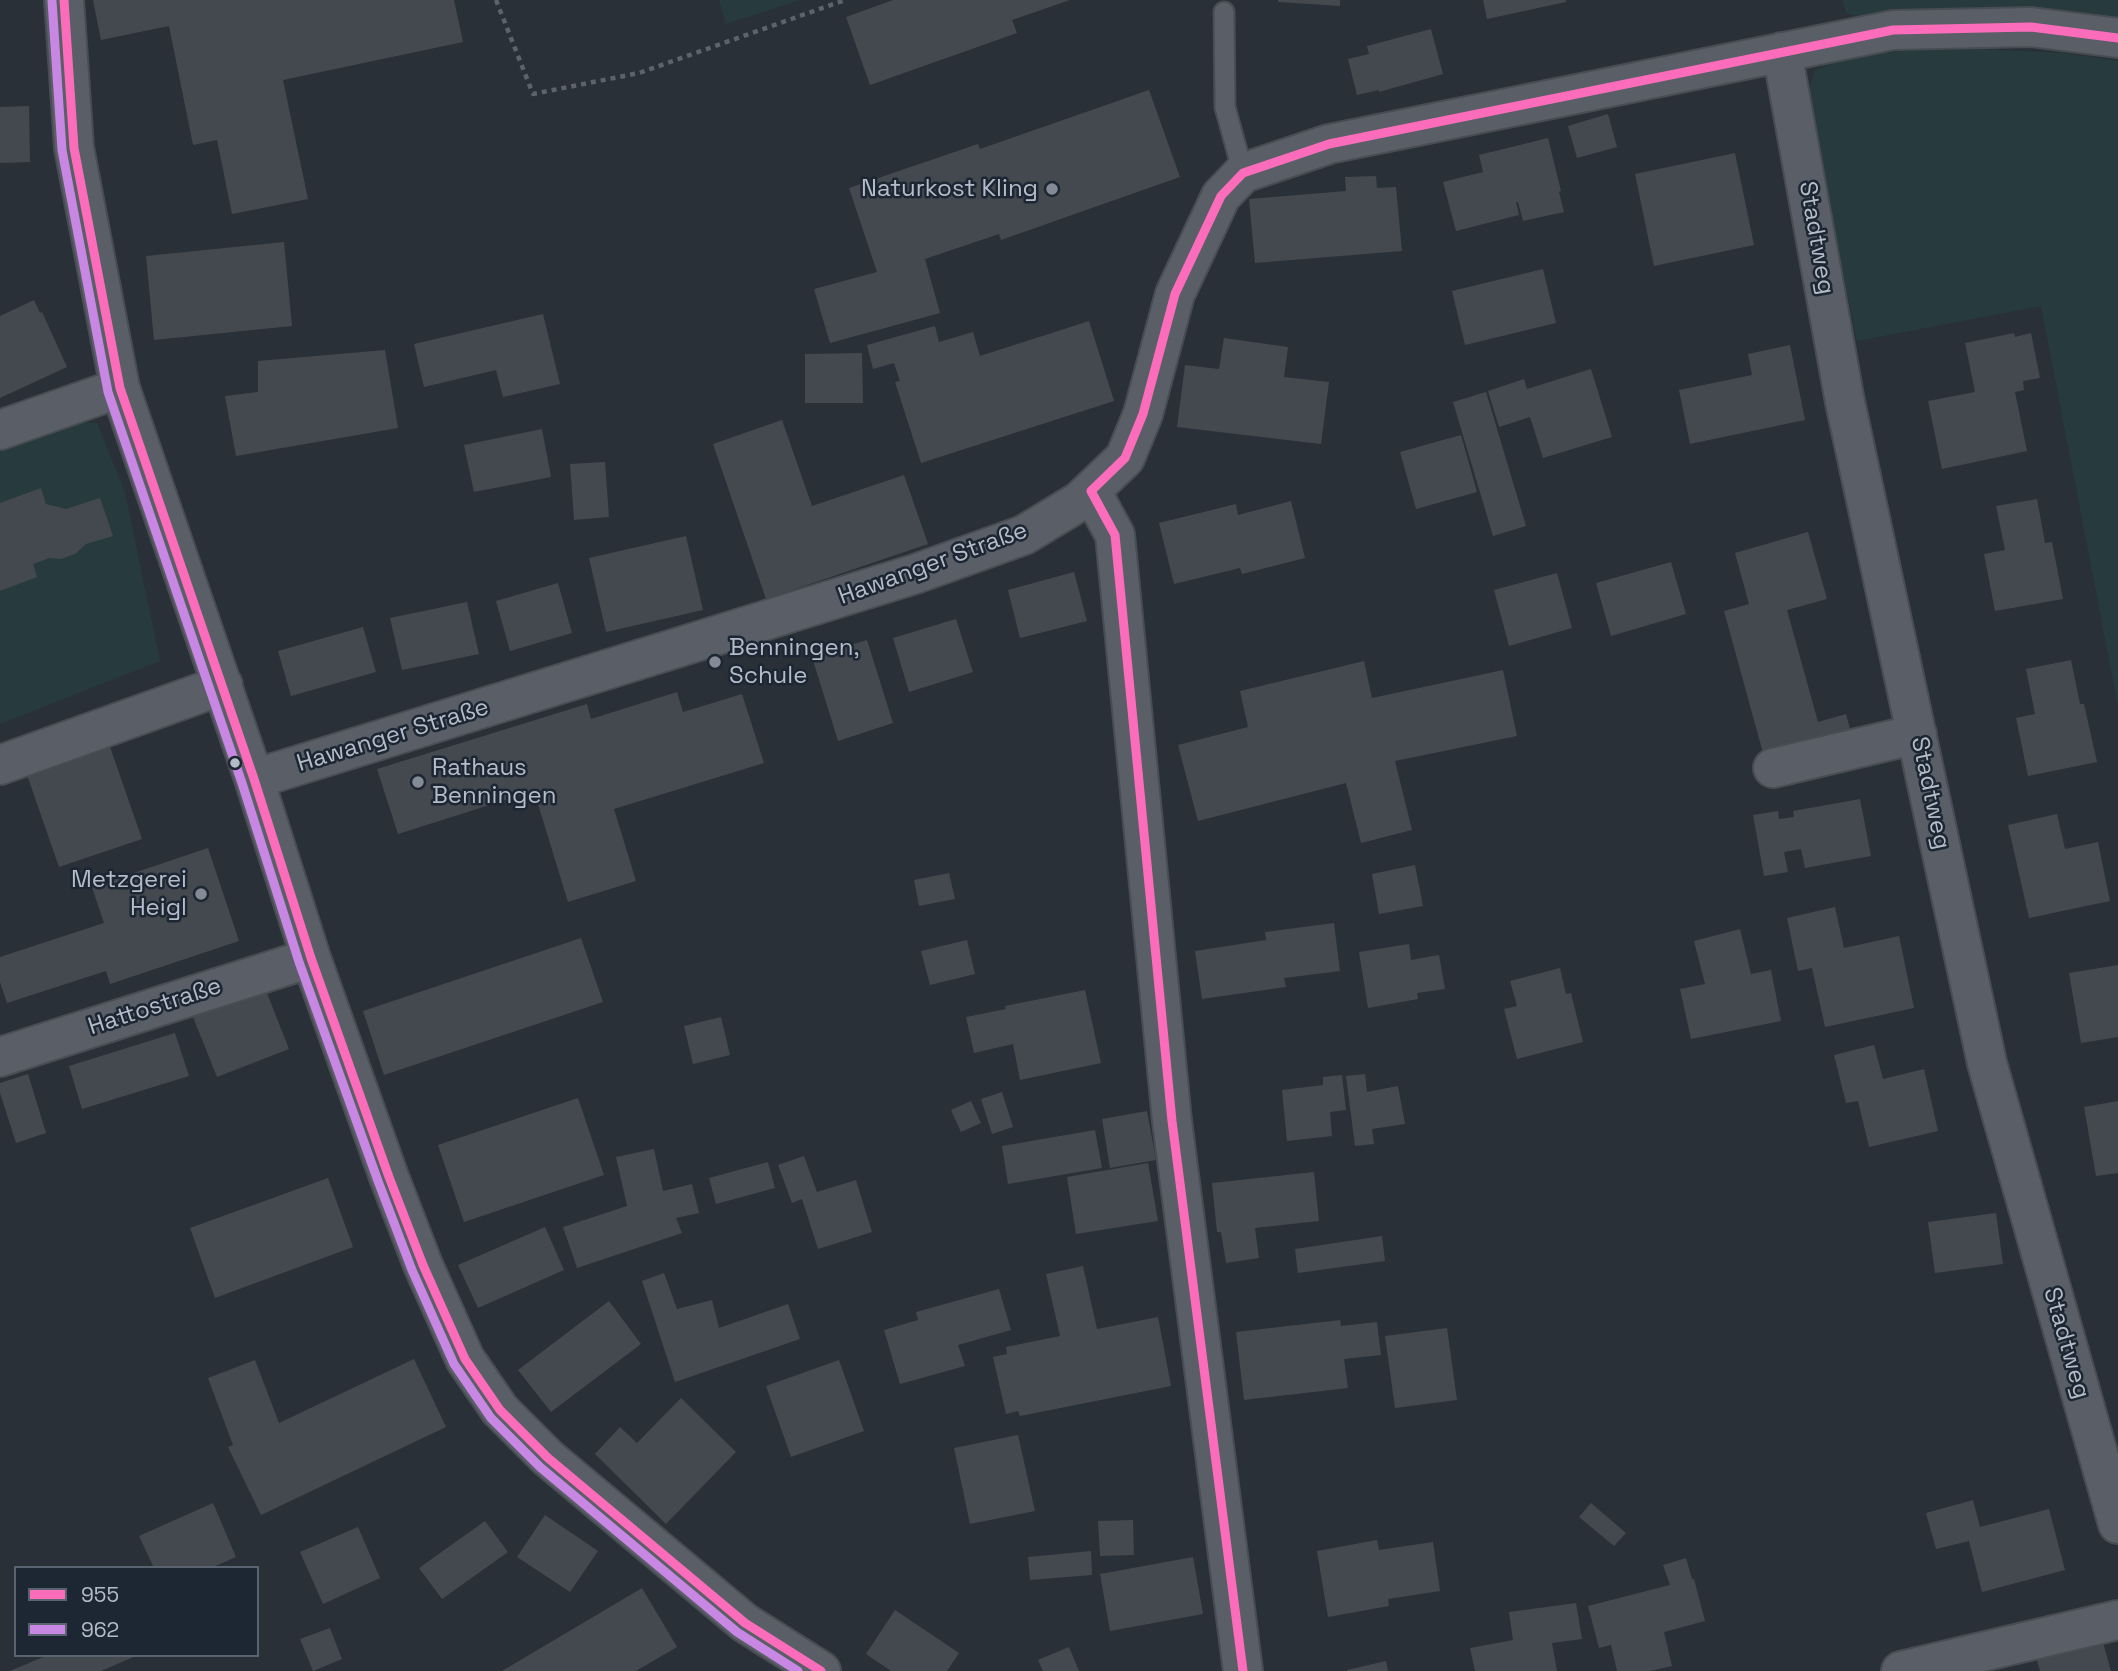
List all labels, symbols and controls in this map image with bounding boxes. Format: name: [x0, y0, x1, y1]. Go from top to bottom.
place label: Naturkost Kling: [861, 175, 1038, 203]
street label: Stadtweg: [1792, 179, 1840, 297]
marker: Naturkost Kling: [1044, 181, 1060, 197]
street label: Hawanger Straße: [835, 516, 1031, 612]
place label: Benningen, Schule: [729, 634, 859, 690]
marker: Benningen, Schule: [707, 654, 723, 670]
street label: Hawanger Straße: [294, 693, 492, 779]
street label: Stadtweg: [1904, 734, 1956, 852]
place label: Rathaus Benningen: [432, 754, 556, 810]
unlabelled marker: [228, 756, 242, 770]
marker: Rathaus Benningen: [410, 774, 426, 790]
place label: Metzgerei Heigl: [71, 866, 187, 922]
marker: Metzgerei Heigl: [193, 886, 209, 902]
street label: Hattostraße: [85, 972, 225, 1042]
street label: Stadtweg: [2036, 1284, 2096, 1402]
legend: [14, 1566, 259, 1657]
text: 955: [81, 1581, 119, 1608]
text: 962: [81, 1616, 119, 1643]

